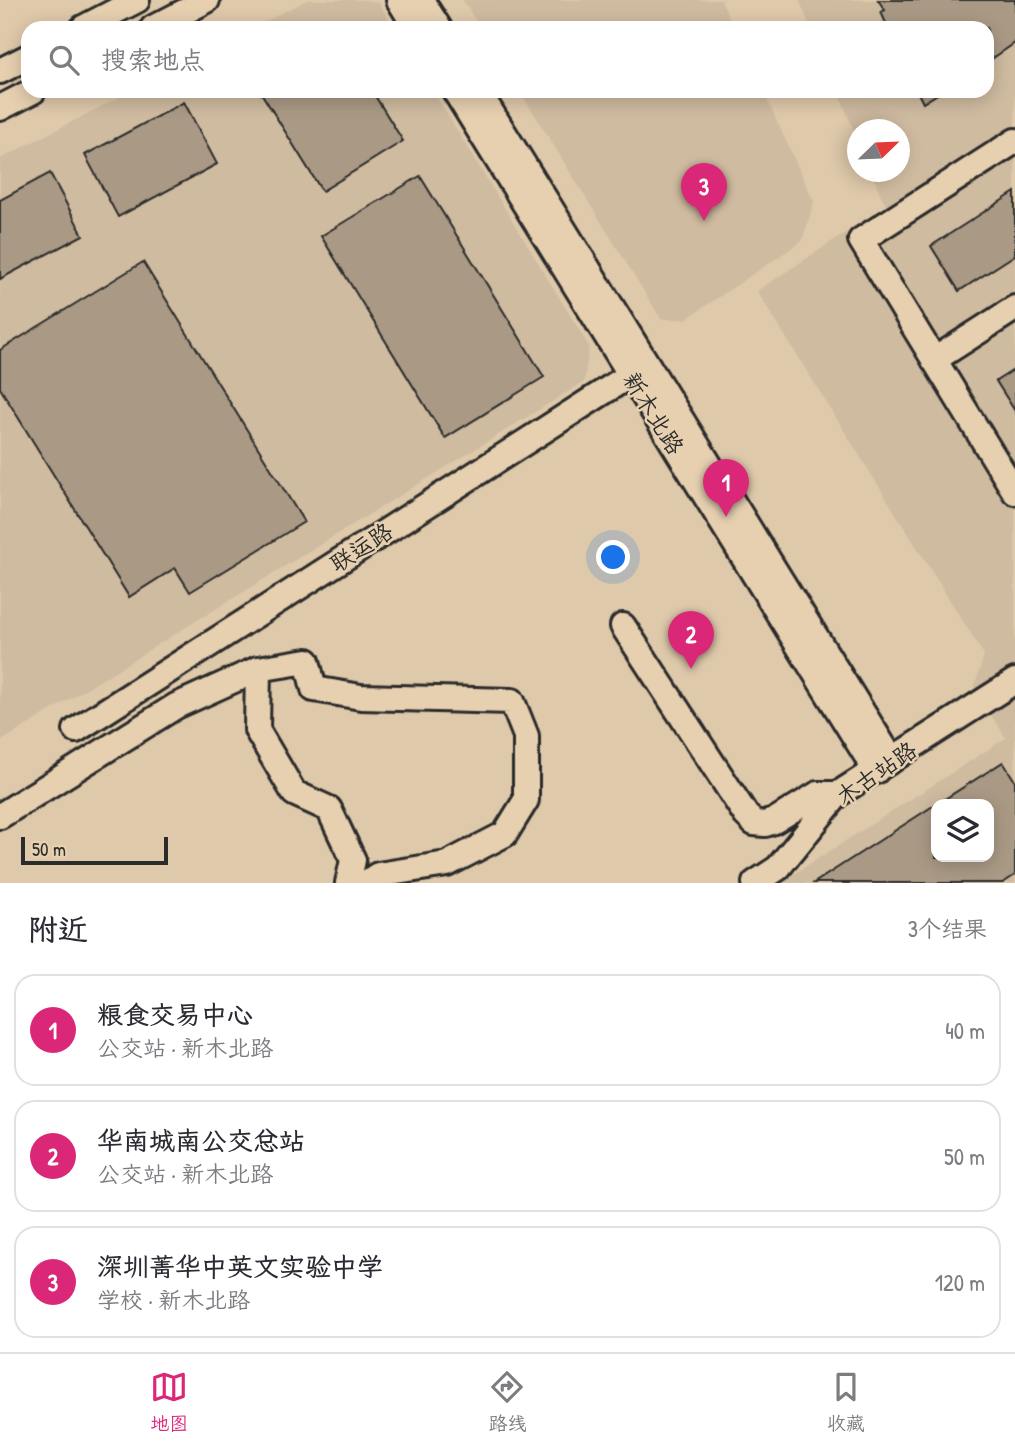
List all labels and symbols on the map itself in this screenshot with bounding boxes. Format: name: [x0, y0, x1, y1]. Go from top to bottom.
north arrow: [847, 119, 910, 182]
pin: 3: [681, 163, 727, 221]
street label: 新木北路: [616, 366, 692, 460]
pin: 1: [703, 459, 749, 517]
street label: 联运路: [324, 515, 398, 579]
your location: [596, 540, 630, 574]
pin: 2: [668, 611, 714, 669]
street label: 木古站路: [829, 734, 923, 812]
scale bar: [21, 834, 168, 866]

